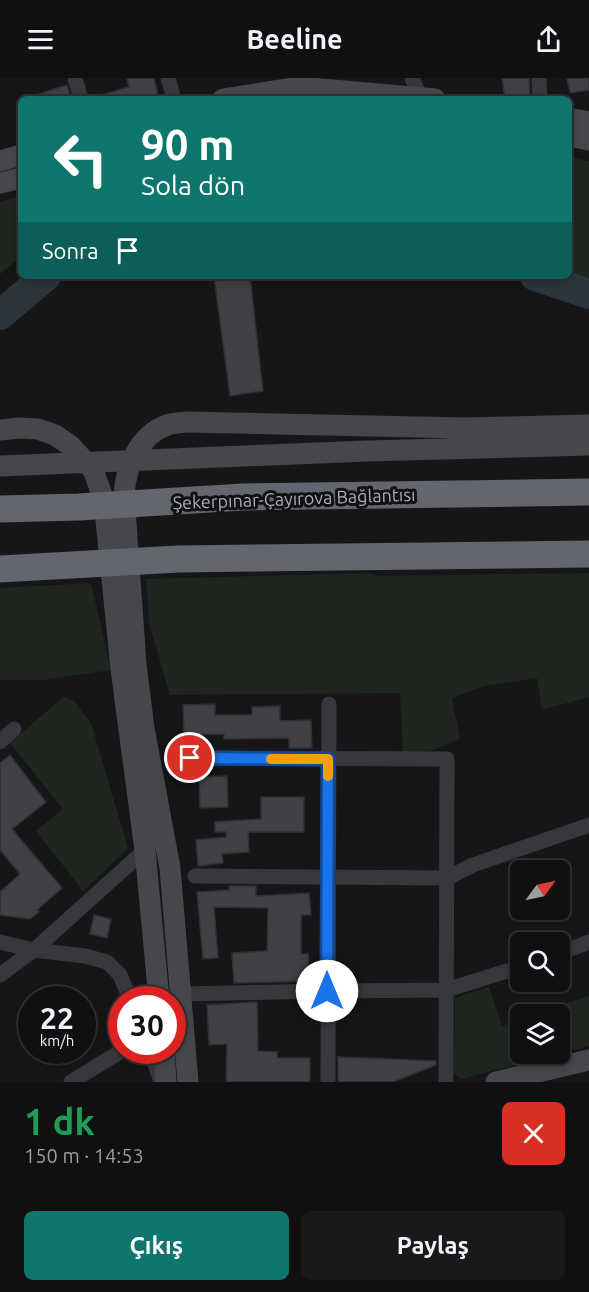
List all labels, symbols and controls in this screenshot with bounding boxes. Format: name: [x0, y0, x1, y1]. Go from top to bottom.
icon: menu: [24, 23, 57, 56]
icon: share: [532, 23, 565, 56]
text: Beeline: [246, 24, 343, 54]
icon: left: [42, 120, 120, 198]
text: 90 m: [141, 121, 235, 168]
text: Sola dön: [141, 170, 245, 200]
icon: arrive: [111, 234, 144, 267]
text: Sonra: [42, 238, 99, 263]
street label: Şekerpınar-Çayırova Bağlantısı: [172, 484, 416, 512]
pin: [164, 732, 215, 783]
icon: arrive: [173, 741, 206, 774]
north arrow: [510, 860, 570, 920]
map controls: [510, 860, 570, 1064]
button: search: [510, 932, 570, 992]
position arrow: [295, 959, 359, 1023]
speed limit sign: 30: [108, 986, 186, 1064]
text: 22: [40, 1001, 74, 1035]
button: layers: [510, 1004, 570, 1064]
text: km/h: [40, 1032, 74, 1049]
text: 1 dk: [24, 1101, 95, 1142]
button: close: [502, 1102, 565, 1165]
text: 150 m · 14:53: [24, 1144, 144, 1167]
button: Çıkış: [24, 1211, 289, 1280]
button: Paylaş: [301, 1211, 565, 1280]

